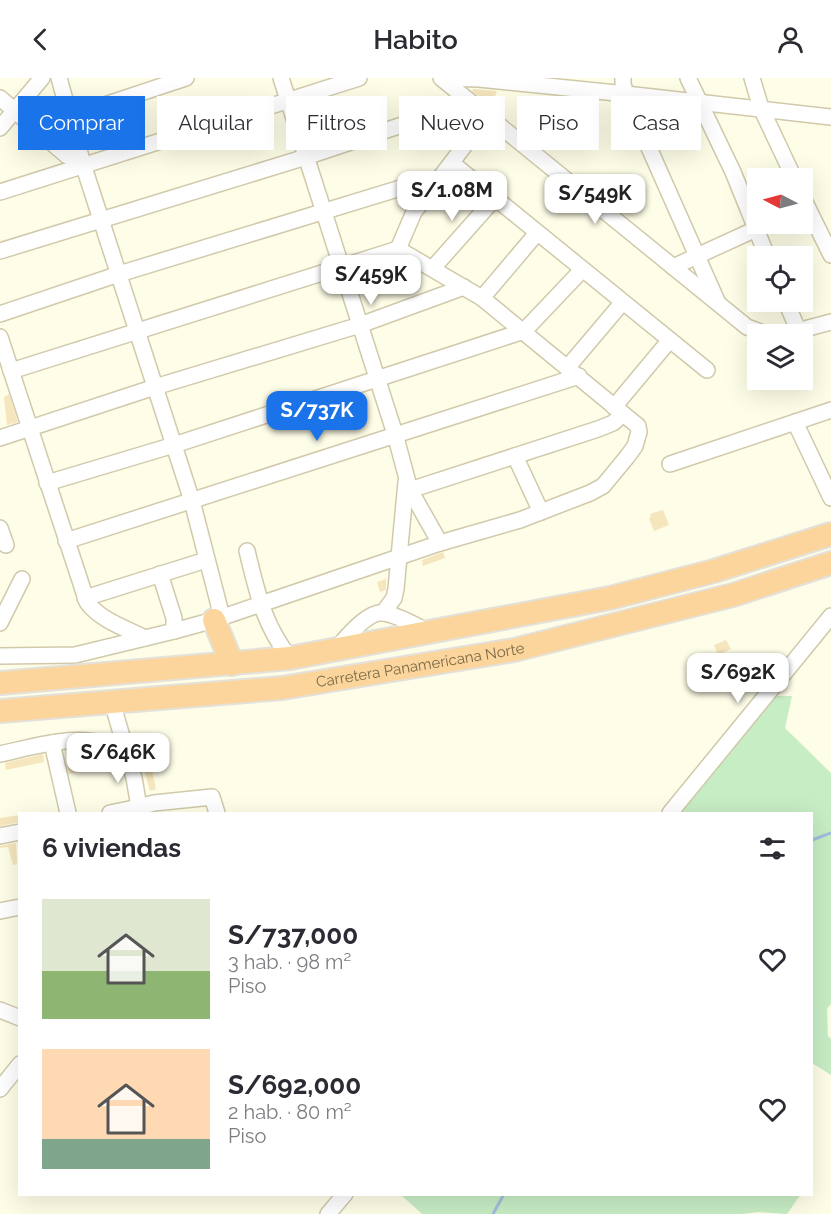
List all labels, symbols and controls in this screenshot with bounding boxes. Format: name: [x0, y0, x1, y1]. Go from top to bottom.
icon: back: [24, 23, 57, 56]
icon: person: [774, 23, 807, 56]
text: Habito: [373, 24, 458, 55]
chip: Comprar: [18, 96, 145, 150]
chip: Alquilar: [157, 96, 274, 150]
chip: Filtros: [286, 96, 387, 150]
chip: Nuevo: [399, 96, 505, 150]
chip: Piso: [517, 96, 599, 150]
chip: Casa: [611, 96, 701, 150]
north arrow: [747, 168, 813, 234]
map controls: [747, 168, 813, 390]
pin: S/1.08M: [397, 171, 507, 222]
pin: S/549K: [546, 174, 644, 225]
text: S/1.08M: [411, 178, 493, 202]
text: S/549K: [558, 181, 632, 205]
button: locate: [747, 246, 813, 312]
pin: S/459K: [322, 255, 420, 306]
text: S/459K: [335, 262, 407, 286]
button: layers: [747, 324, 813, 390]
pin: S/737K: [268, 391, 366, 442]
text: S/737K: [280, 398, 354, 422]
street label: Carretera Panamericana Norte: [315, 639, 526, 691]
pin: S/692K: [689, 653, 787, 704]
text: S/692K: [701, 660, 775, 684]
pin: S/646K: [69, 733, 167, 784]
text: S/646K: [81, 740, 155, 764]
icon: filters: [756, 832, 789, 865]
text: 6 viviendas: [42, 833, 181, 863]
text: S/737,000: [228, 920, 358, 950]
icon: home: [90, 923, 162, 995]
icon: heart: [756, 943, 789, 976]
text: 3 hab. · 98 m²: [228, 950, 351, 974]
text: Piso: [228, 974, 266, 998]
text: S/692,000: [228, 1070, 361, 1100]
icon: home: [90, 1073, 162, 1145]
icon: heart: [756, 1093, 789, 1126]
text: 2 hab. · 80 m²: [228, 1100, 352, 1124]
text: Piso: [228, 1124, 266, 1148]

